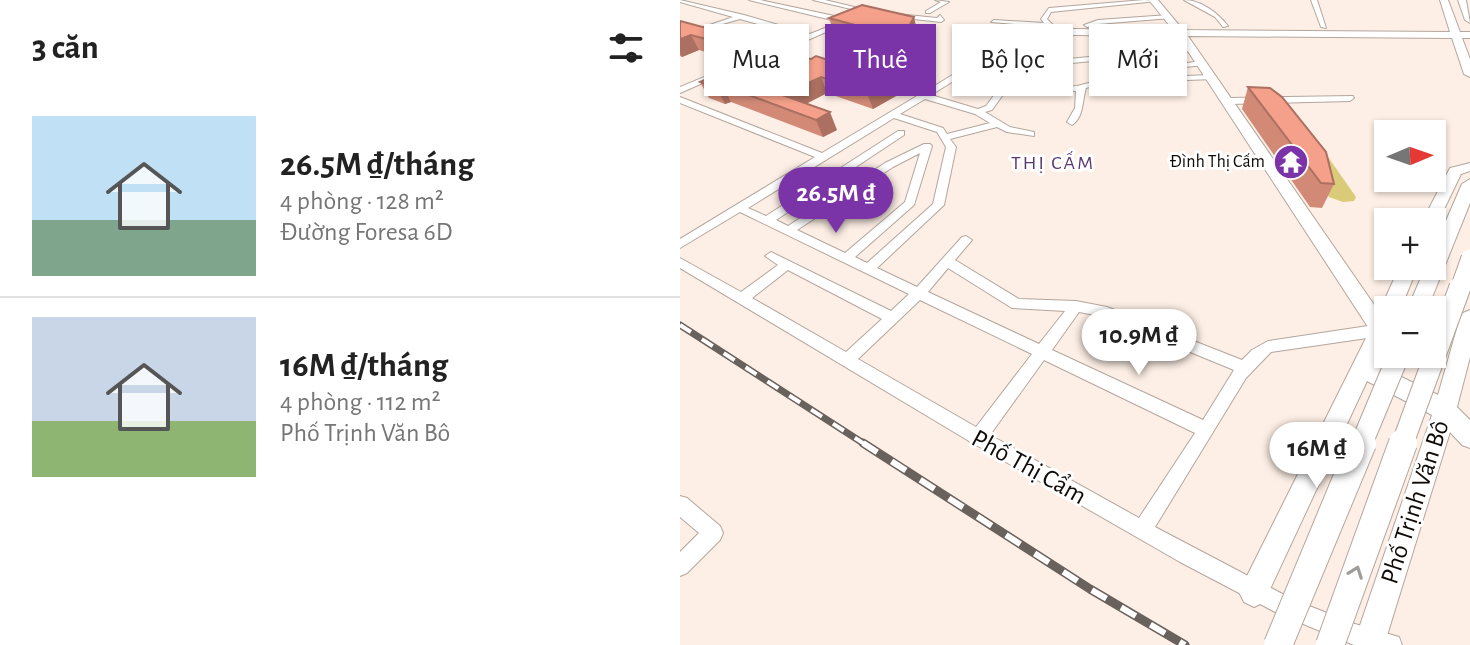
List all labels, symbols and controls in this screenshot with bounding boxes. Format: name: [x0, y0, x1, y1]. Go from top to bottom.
chip: Mua: [704, 24, 809, 96]
chip: Thuê: [825, 24, 936, 96]
chip: Bộ lọc: [952, 24, 1073, 96]
chip: Mới: [1089, 24, 1187, 96]
icon: filters: [604, 26, 648, 70]
text: 3 căn: [32, 31, 99, 65]
north arrow: [1374, 120, 1446, 192]
map controls: [1374, 120, 1446, 368]
temple icon: Đình Thị Cấm: [1272, 143, 1310, 181]
icon: home: [96, 148, 192, 244]
text: 26.5M ₫/tháng: [280, 148, 474, 182]
district label: THỊ CẤM: [1011, 150, 1095, 173]
place label: Đình Thị Cấm: [1170, 152, 1265, 171]
pin: 26.5M ₫: [762, 167, 910, 235]
text: 26.5M ₫: [796, 180, 876, 206]
text: 4 phòng · 128 m²: [280, 188, 444, 214]
button: +: [1374, 208, 1446, 280]
text: Đường Foresa 6D: [280, 219, 453, 245]
button: −: [1374, 296, 1446, 368]
pin: 10.9M ₫: [1065, 309, 1213, 377]
text: 10.9M ₫: [1100, 322, 1178, 348]
icon: home: [96, 349, 192, 445]
text: 16M ₫/tháng: [280, 349, 448, 383]
text: 4 phòng · 112 m²: [280, 389, 441, 415]
street label: Phố Trịnh Văn Bô: [1376, 417, 1454, 587]
text: Phố Trịnh Văn Bô: [280, 420, 450, 446]
pin: 16M ₫: [1261, 422, 1373, 490]
street label: Phố Thị Cẩm: [967, 424, 1091, 509]
text: 16M ₫: [1287, 435, 1347, 461]
one-way arrow: [1346, 565, 1363, 579]

